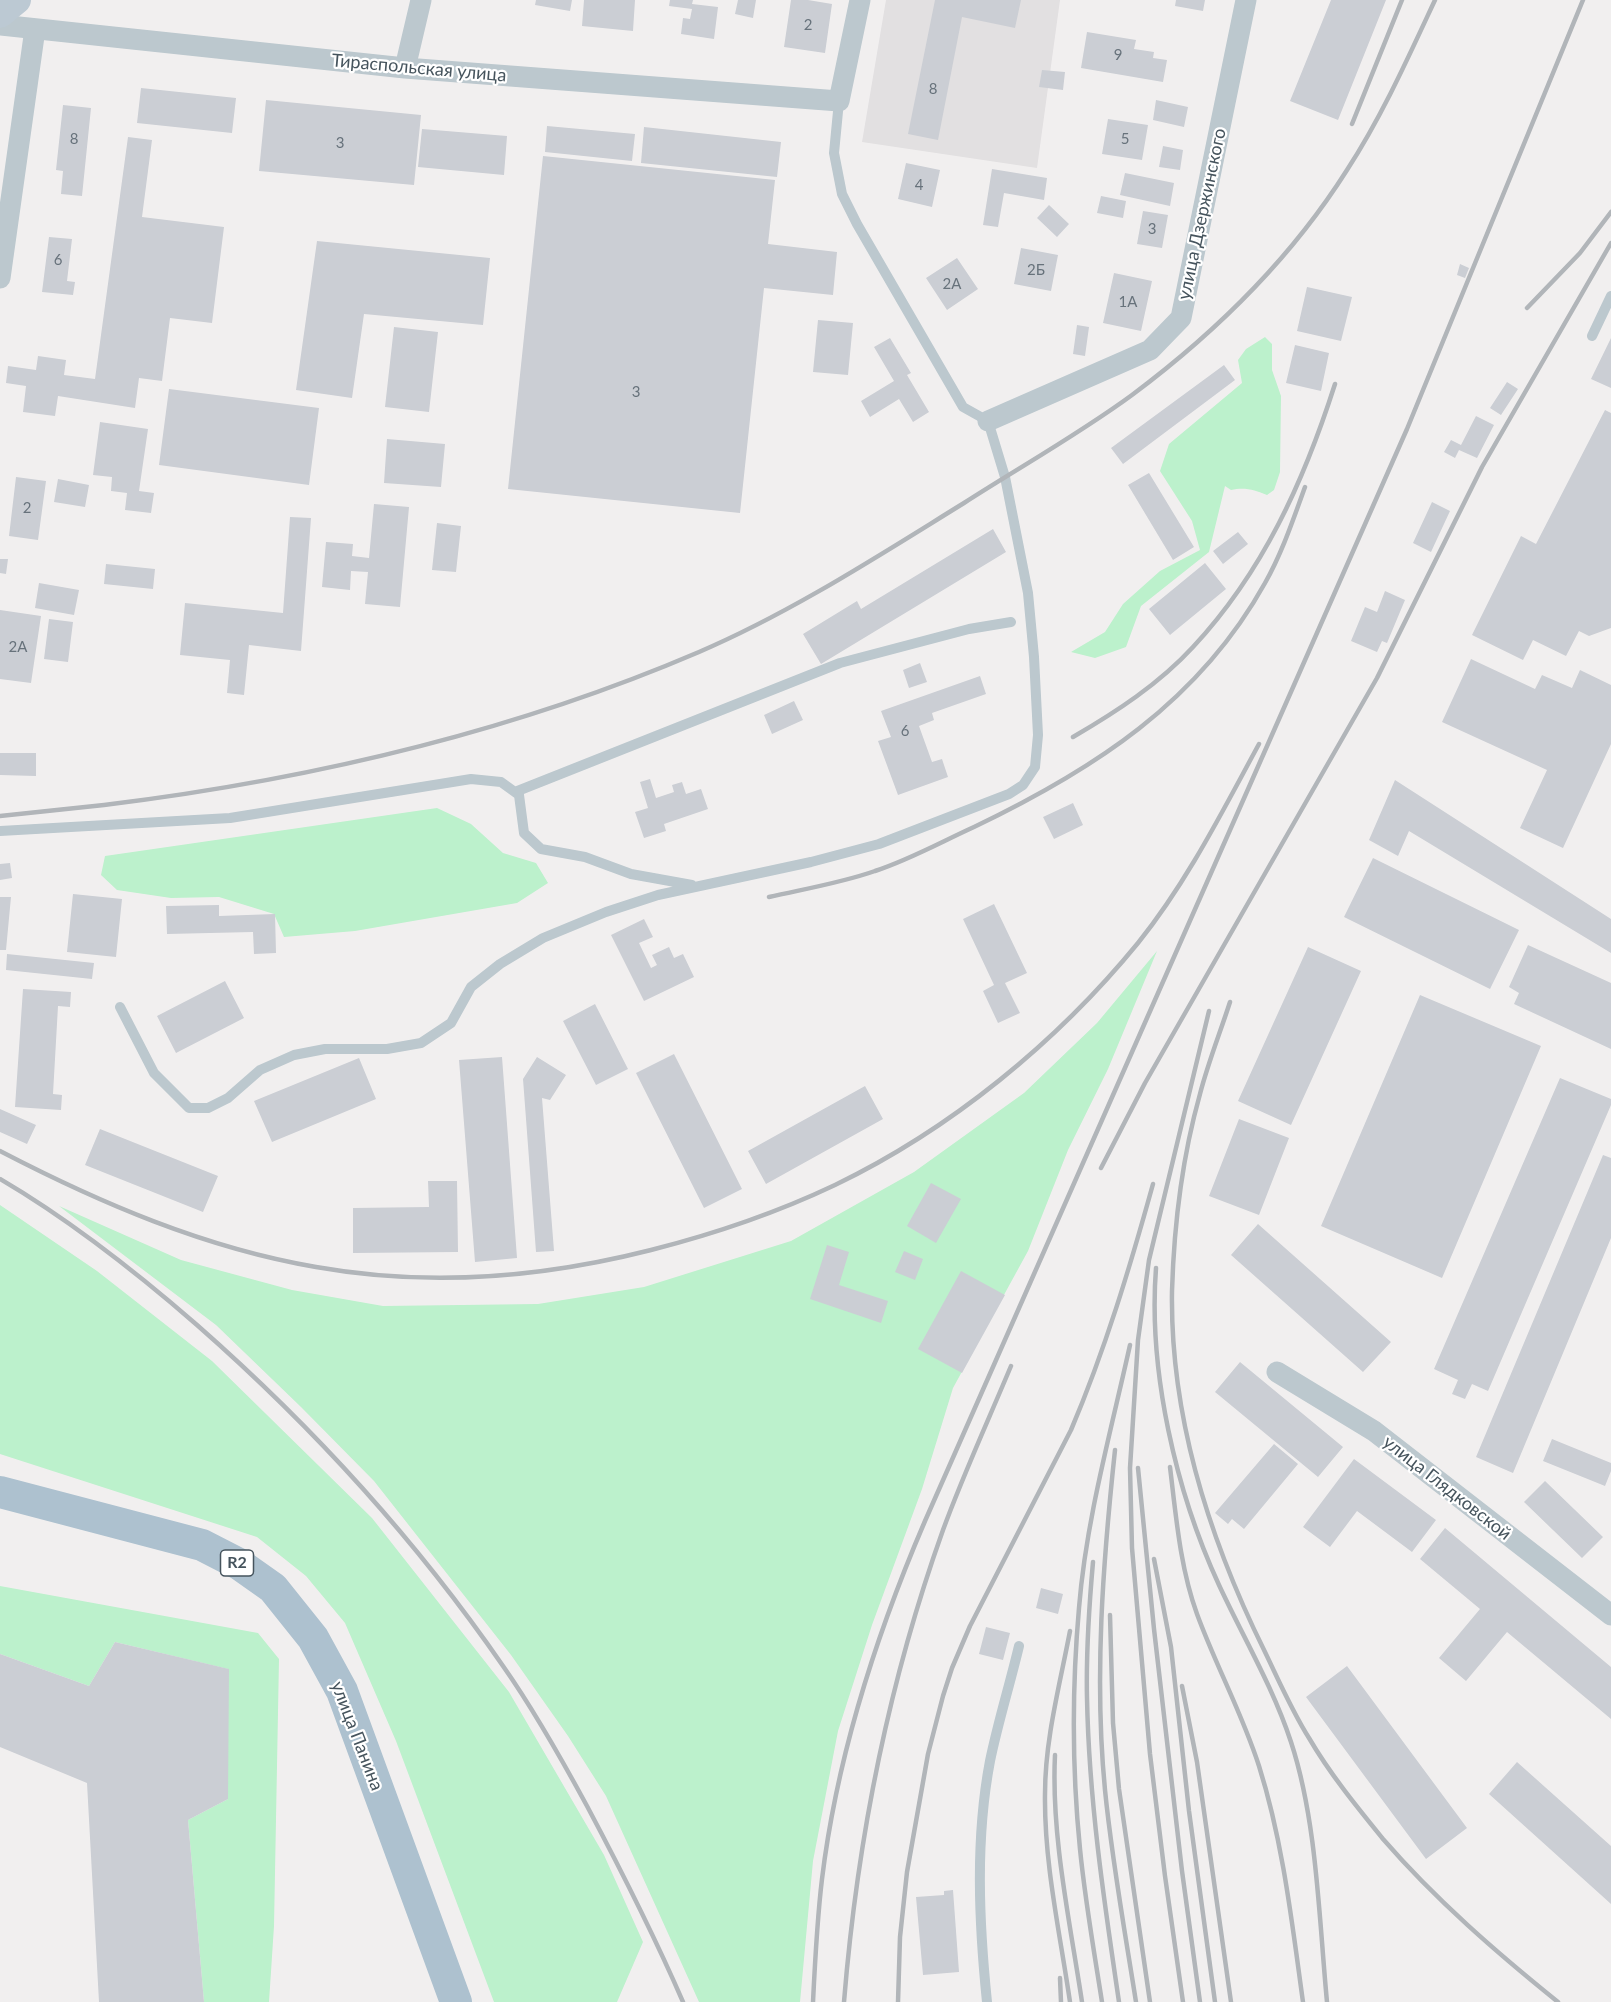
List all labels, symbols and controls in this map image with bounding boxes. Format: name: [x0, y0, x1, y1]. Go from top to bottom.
house number: 2: [804, 16, 812, 34]
house number: 9: [1114, 46, 1122, 64]
street label: Тираспольская улица: [331, 50, 507, 86]
house number: 8: [929, 80, 937, 98]
street label: улица Дзержинского: [1173, 126, 1231, 302]
house number: 8: [70, 130, 78, 148]
house number: 5: [1121, 130, 1129, 148]
house number: 3: [336, 134, 344, 152]
house number: 4: [915, 176, 923, 194]
house number: 3: [1148, 220, 1156, 238]
house number: 6: [54, 251, 62, 269]
house number: 2Б: [1027, 261, 1045, 279]
house number: 2А: [943, 275, 961, 293]
house number: 1А: [1119, 293, 1137, 311]
house number: 3: [632, 383, 640, 401]
house number: 2: [23, 499, 31, 517]
house number: 2А: [9, 638, 27, 656]
house number: 6: [901, 722, 909, 740]
street label: улица Глядковской: [1379, 1431, 1515, 1545]
road number: R2: [220, 1550, 254, 1576]
street label: улица Панина: [326, 1678, 388, 1794]

